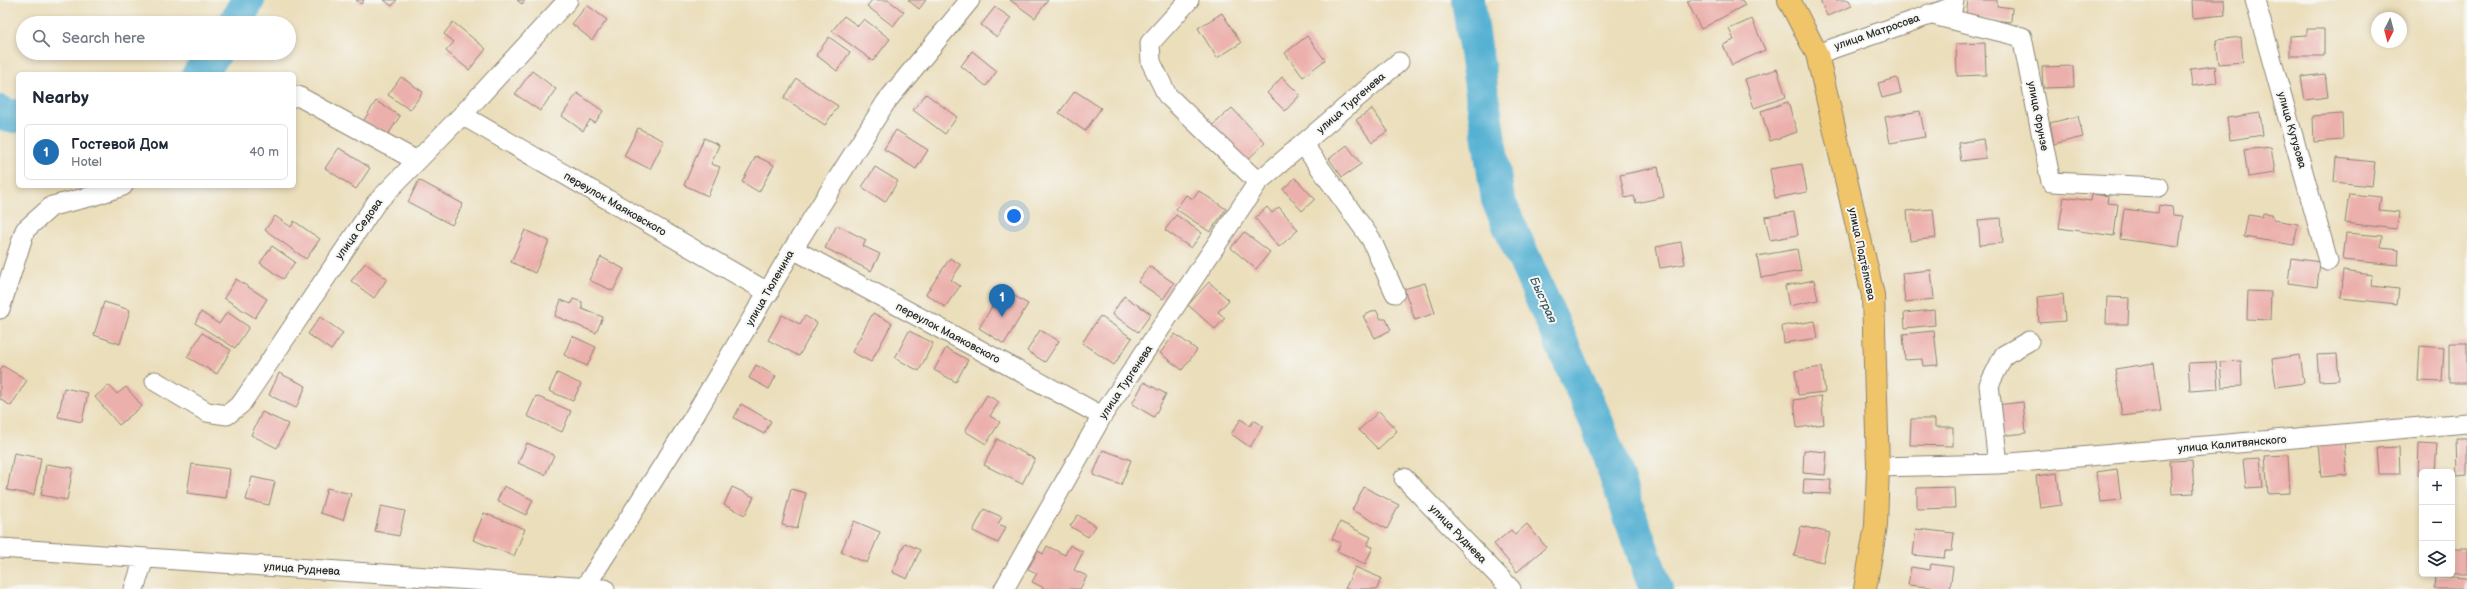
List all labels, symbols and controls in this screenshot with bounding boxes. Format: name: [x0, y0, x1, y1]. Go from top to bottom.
street label: улица Матросова: [1833, 11, 1922, 53]
north arrow: [2371, 12, 2407, 48]
search box: [16, 16, 296, 60]
icon: search: [30, 27, 52, 49]
text: Search here: [62, 29, 145, 48]
street label: улица Тургенева: [1314, 70, 1388, 136]
street label: улица Фрунзе: [2025, 80, 2051, 152]
text: Nearby: [32, 88, 89, 108]
street label: улица Кутузова: [2275, 90, 2309, 170]
text: Гостевой Дом: [71, 135, 169, 154]
text: 1: [43, 144, 49, 160]
text: 40 m: [249, 144, 279, 160]
text: Hotel: [71, 154, 102, 170]
street label: переулок Маяковского: [561, 169, 669, 239]
street label: улица Седова: [333, 196, 386, 262]
your location: [1004, 206, 1024, 226]
street label: улица Подтёлкова: [1846, 206, 1878, 302]
street label: улица Тюленина: [743, 247, 797, 328]
water label: Быстрая: [1526, 275, 1560, 326]
pin: 1: [989, 284, 1015, 317]
street label: переулок Маяковского: [894, 300, 1003, 366]
street label: улица Тургенева: [1097, 342, 1156, 421]
street label: улица Калитвянского: [2177, 433, 2287, 455]
map controls: [2419, 469, 2455, 577]
button: +: [2419, 469, 2455, 505]
street label: улица Руднева: [1427, 502, 1490, 566]
button: −: [2419, 505, 2455, 541]
button: layers: [2419, 541, 2455, 577]
street label: улица Руднева: [263, 560, 341, 578]

